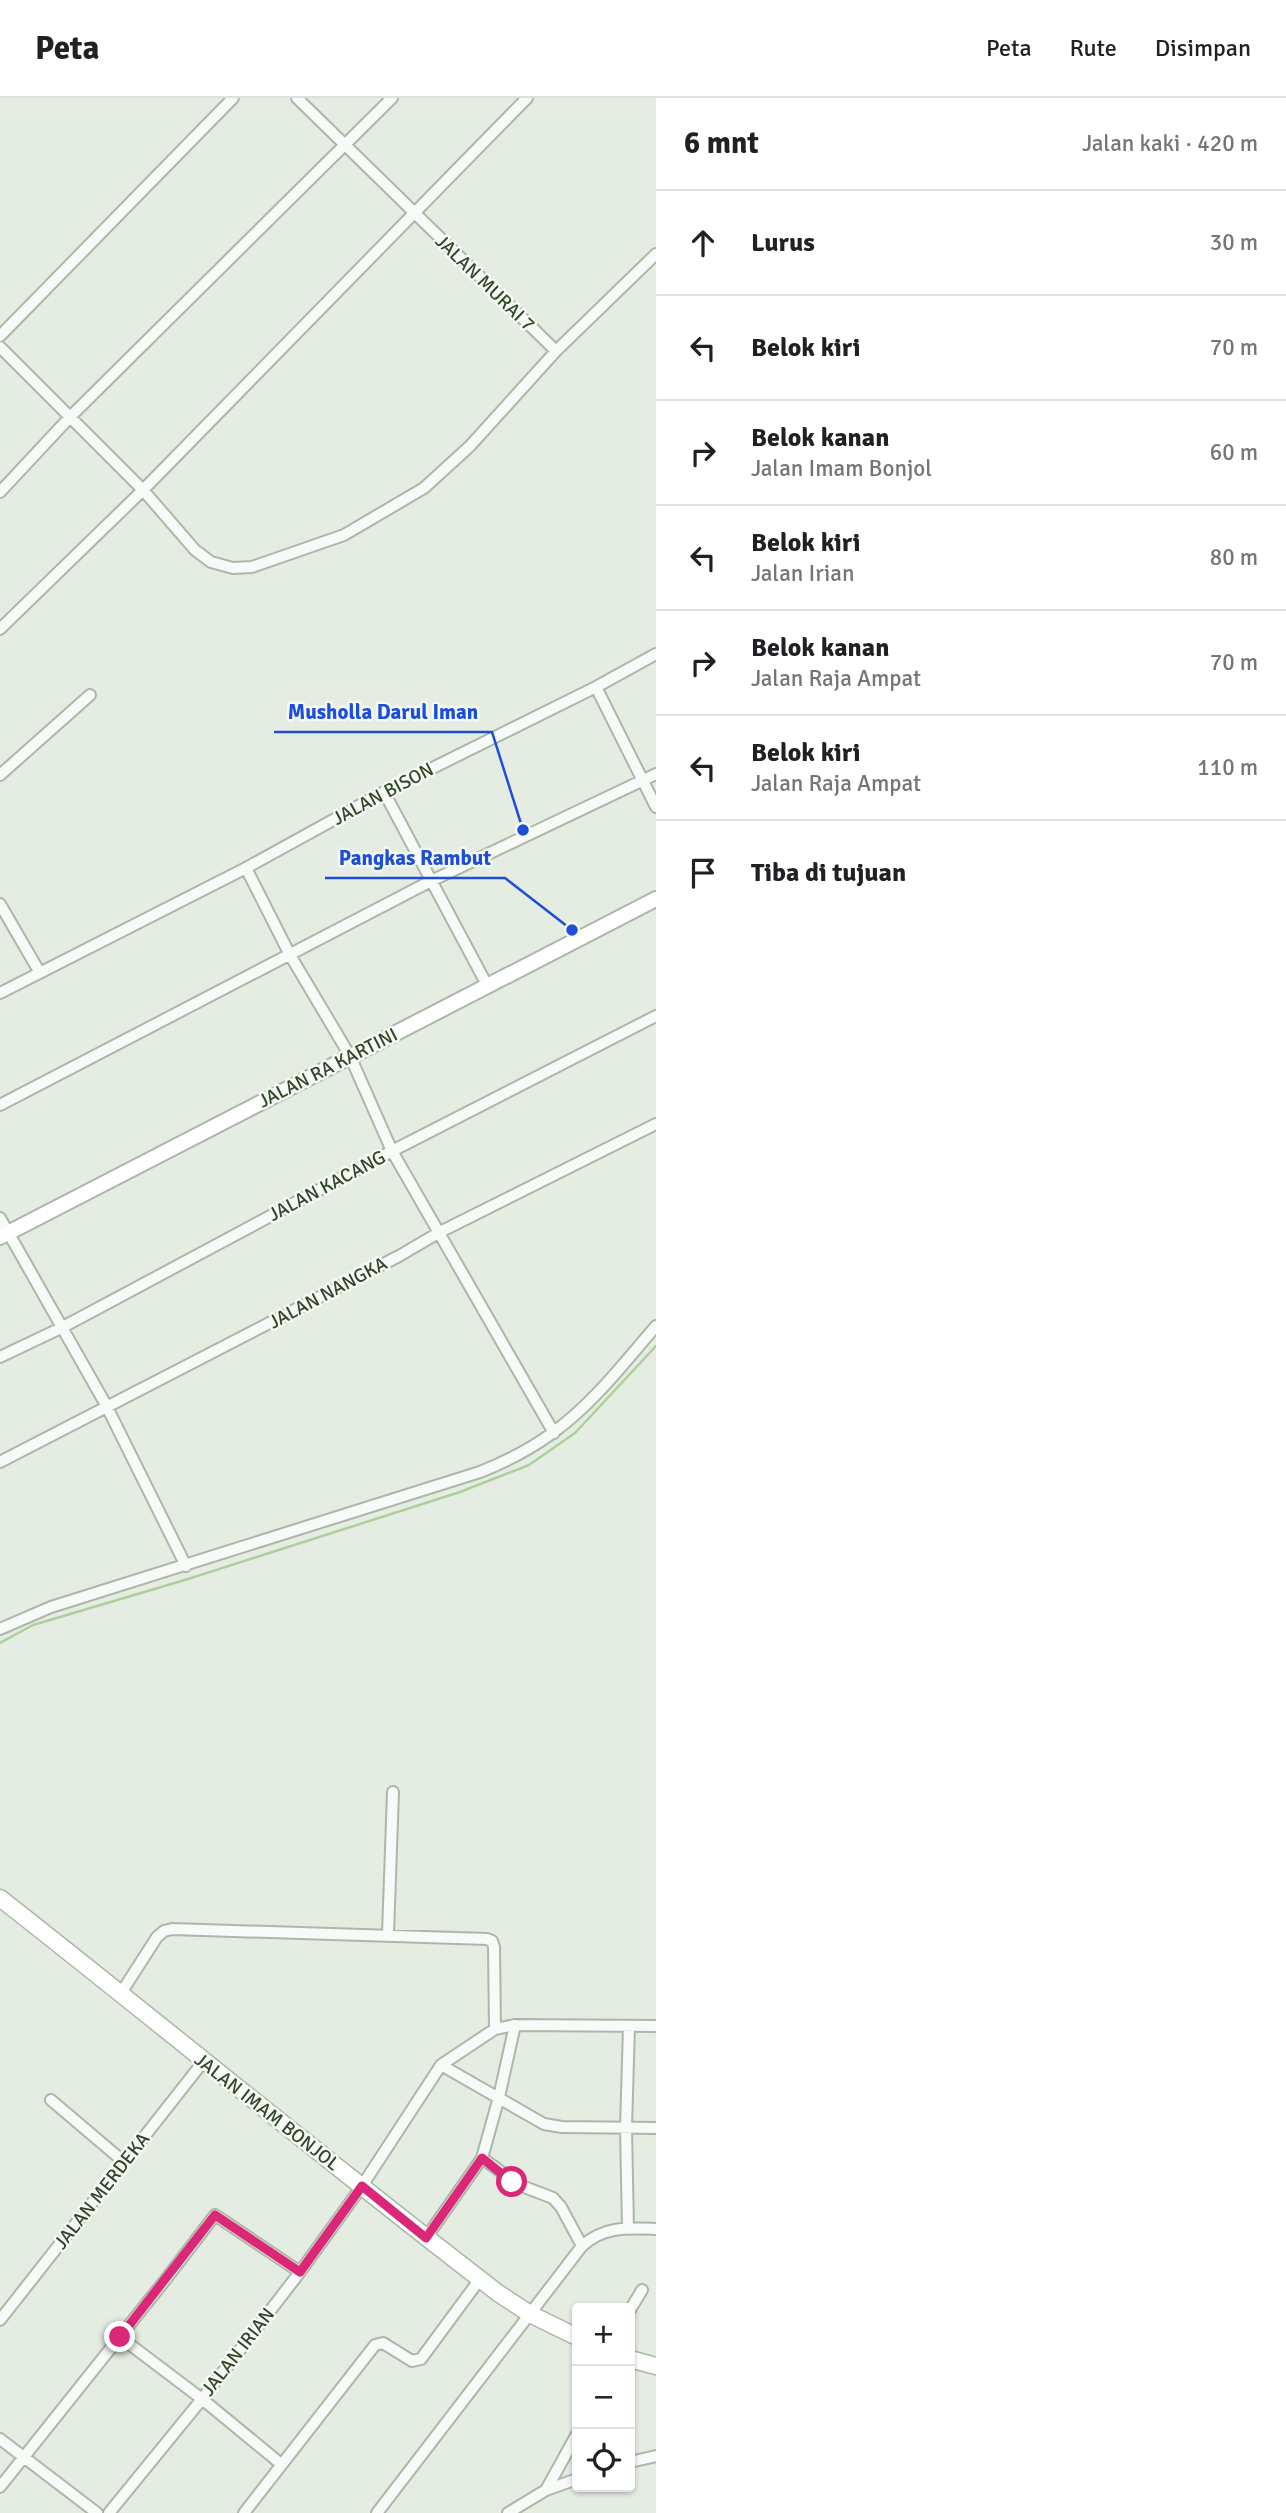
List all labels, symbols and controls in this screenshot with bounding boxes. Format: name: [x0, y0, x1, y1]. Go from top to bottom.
text: Peta: [35, 28, 99, 69]
text: Peta: [986, 33, 1032, 63]
text: Rute: [1070, 33, 1117, 63]
text: Disimpan: [1155, 33, 1251, 63]
text: 6 mnt: [684, 125, 759, 162]
text: Jalan kaki · 420 m: [1082, 129, 1258, 158]
icon: ahead: [684, 224, 722, 262]
text: Lurus: [751, 227, 815, 259]
text: 30 m: [1210, 228, 1258, 257]
street label: JALAN MURAI 7: [430, 229, 540, 337]
icon: left: [684, 329, 722, 367]
text: Belok kiri: [751, 332, 860, 364]
text: 70 m: [1210, 333, 1258, 362]
text: Belok kanan: [751, 422, 889, 454]
icon: right: [684, 434, 722, 472]
text: 60 m: [1210, 438, 1258, 467]
text: Jalan Imam Bonjol: [751, 454, 932, 483]
text: Belok kiri: [751, 527, 860, 559]
icon: left: [684, 539, 722, 577]
text: 80 m: [1210, 543, 1258, 572]
text: Jalan Irian: [751, 559, 854, 588]
text: Belok kanan: [751, 632, 889, 664]
icon: right: [684, 644, 722, 682]
text: 70 m: [1210, 648, 1258, 677]
text: Jalan Raja Ampat: [751, 664, 921, 693]
callout: Musholla Darul Iman: [274, 690, 492, 732]
text: Musholla Darul Iman: [288, 699, 478, 725]
text: Belok kiri: [751, 737, 860, 769]
icon: left: [684, 749, 722, 787]
text: 110 m: [1197, 753, 1258, 782]
street label: JALAN BISON: [328, 757, 438, 831]
text: Jalan Raja Ampat: [751, 769, 921, 798]
callout: Pangkas Rambut: [325, 836, 505, 878]
text: Pangkas Rambut: [339, 845, 491, 871]
icon: arrive: [684, 854, 722, 892]
text: Tiba di tujuan: [751, 857, 906, 889]
street label: JALAN RA KARTINI: [254, 1023, 402, 1113]
street label: JALAN KACANG: [264, 1145, 390, 1227]
street label: JALAN NANGKA: [265, 1252, 392, 1334]
street label: JALAN IMAM BONJOL: [190, 2048, 345, 2176]
street label: JALAN MERDEKA: [49, 2127, 155, 2254]
route start: [496, 2166, 527, 2197]
street label: JALAN IRIAN: [196, 2303, 280, 2401]
map controls: [572, 2303, 635, 2492]
button: +: [572, 2303, 635, 2366]
route end: [104, 2321, 135, 2352]
button: −: [572, 2366, 635, 2429]
button: locate: [572, 2429, 635, 2492]

